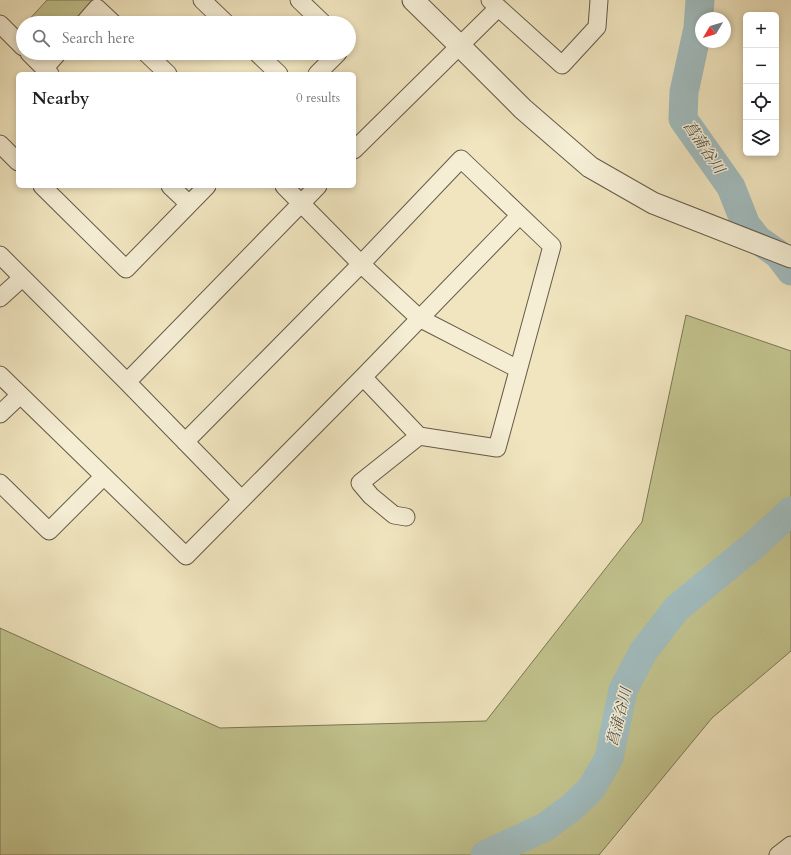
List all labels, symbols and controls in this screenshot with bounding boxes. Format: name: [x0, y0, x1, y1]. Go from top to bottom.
north arrow: [695, 12, 731, 48]
map controls: [743, 12, 779, 156]
button: +: [743, 12, 779, 48]
search box: [16, 16, 356, 60]
icon: search: [30, 27, 52, 49]
text: Search here: [62, 28, 135, 48]
button: −: [743, 48, 779, 84]
button: locate: [743, 84, 779, 120]
text: Nearby: [32, 87, 89, 110]
text: 0 results: [296, 89, 340, 107]
water label: 菖蒲谷川: [679, 117, 730, 179]
button: layers: [743, 120, 779, 156]
water label: 菖蒲谷川: [602, 684, 636, 749]

